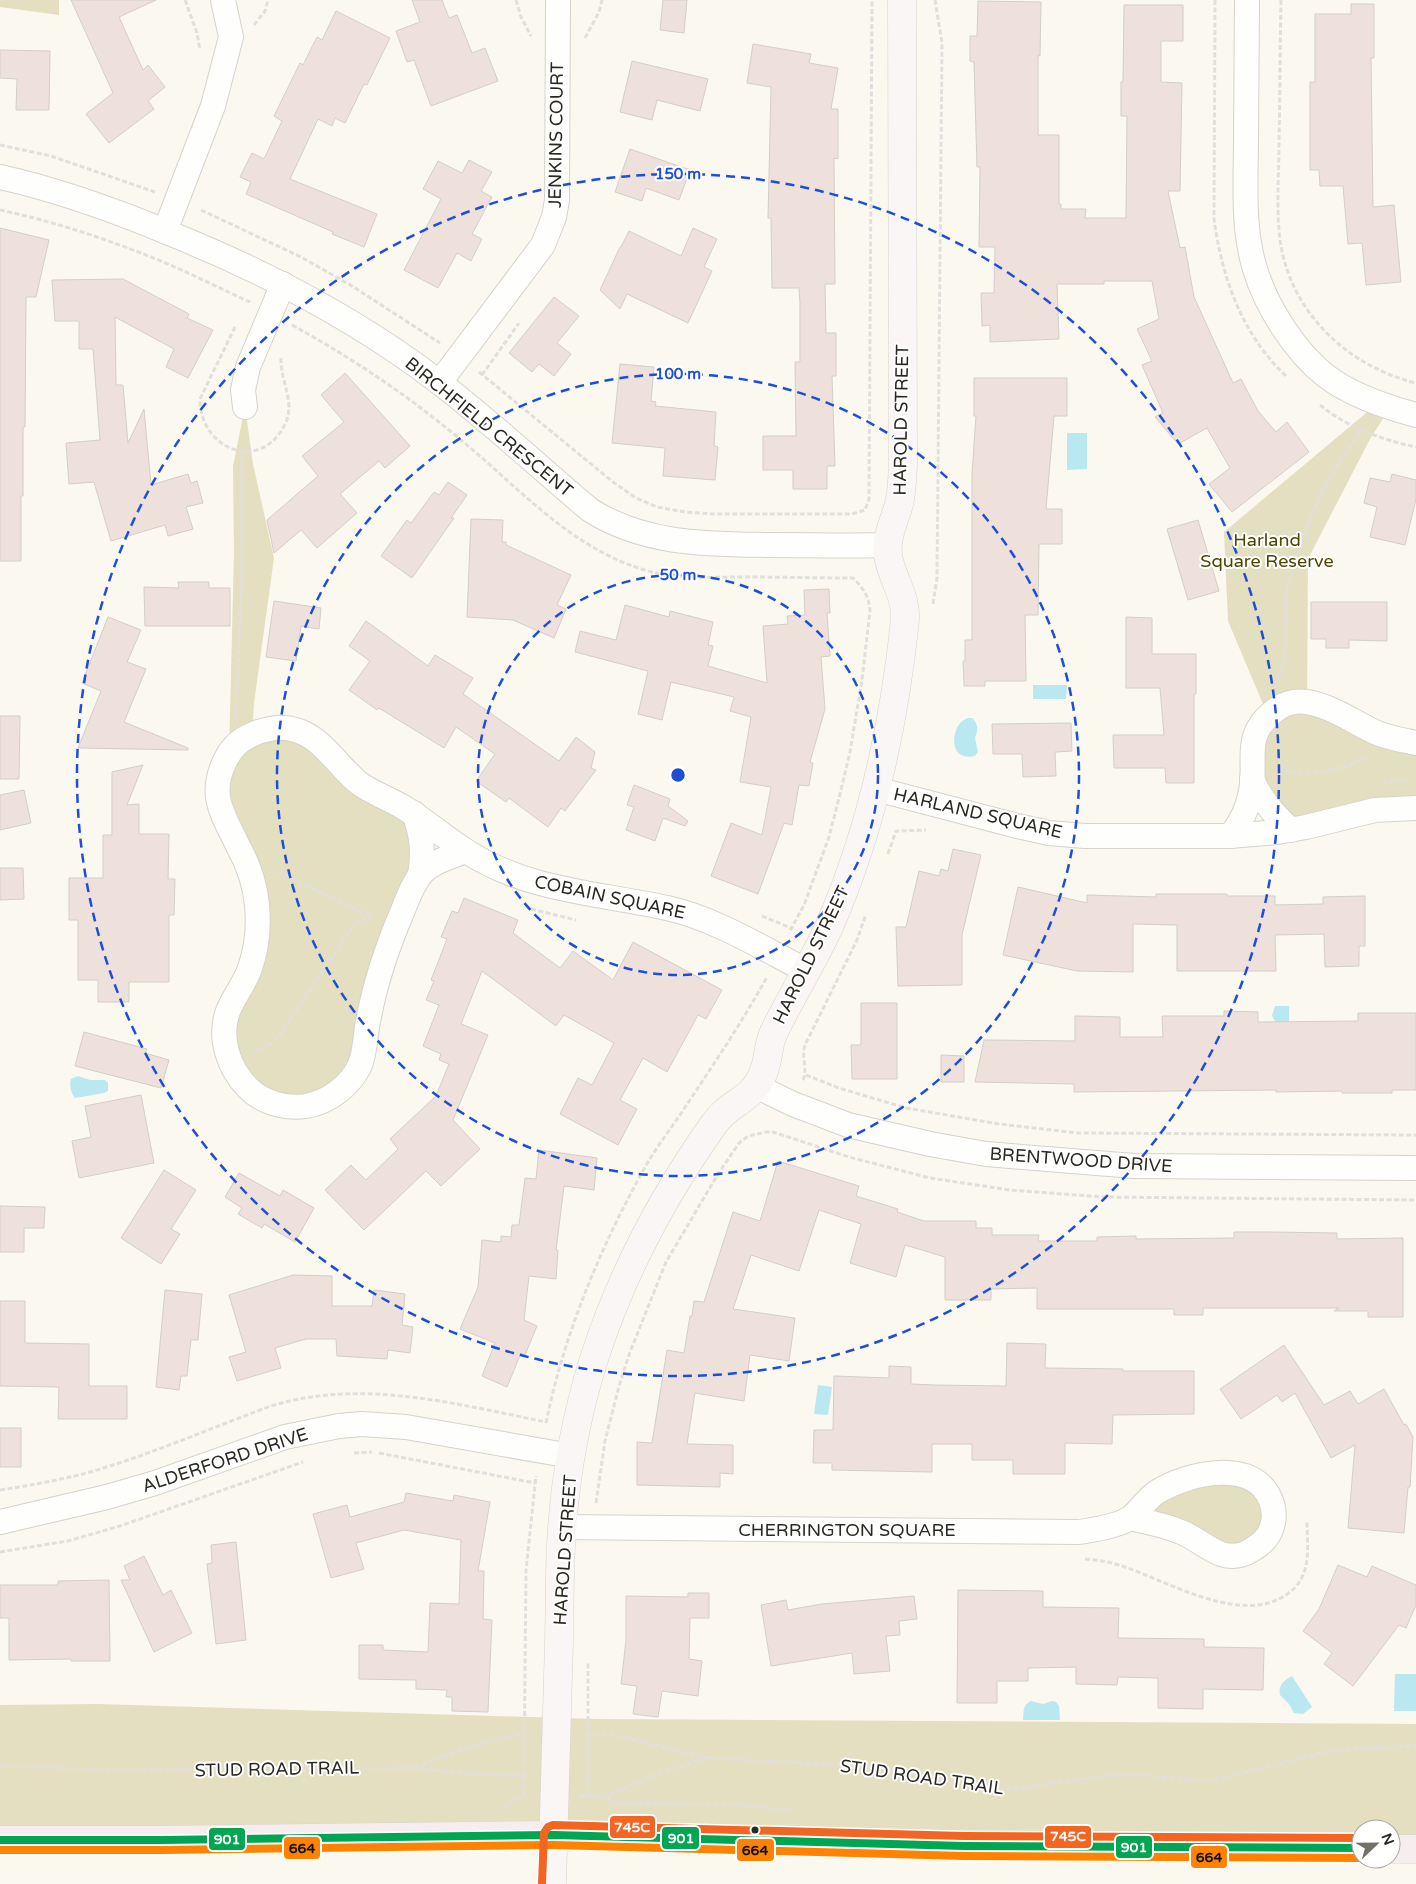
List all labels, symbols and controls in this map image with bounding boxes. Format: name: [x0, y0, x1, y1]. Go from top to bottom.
street label: JENKINS COURT: [544, 62, 568, 208]
text: 150 m: [655, 165, 701, 183]
street label: HAROLD STREET: [889, 344, 913, 496]
street label: BIRCHFIELD CRESCENT: [400, 352, 578, 502]
text: 100 m: [655, 365, 701, 383]
park label: Harland Square Reserve: [1200, 529, 1334, 572]
text: 50 m: [660, 566, 696, 584]
centre of rings: [669, 766, 687, 784]
street label: HARLAND SQUARE: [891, 783, 1065, 843]
street label: COBAIN SQUARE: [533, 870, 687, 924]
street label: HAROLD STREET: [768, 882, 854, 1028]
street label: BRENTWOOD DRIVE: [989, 1143, 1173, 1177]
street label: ALDERFORD DRIVE: [139, 1423, 311, 1497]
street label: HAROLD STREET: [549, 1474, 581, 1626]
street label: CHERRINGTON SQUARE: [738, 1519, 956, 1541]
street label: STUD ROAD TRAIL: [839, 1755, 1006, 1799]
street label: STUD ROAD TRAIL: [194, 1757, 360, 1781]
line badge: 745C: [609, 1815, 656, 1839]
text: 745C: [614, 1819, 650, 1836]
north arrow: [1351, 1819, 1401, 1869]
unlabelled marker: [750, 1825, 760, 1835]
line badge: 745C: [1044, 1825, 1092, 1849]
line badge: 901: [661, 1826, 700, 1850]
line badge: 901: [208, 1827, 246, 1851]
text: 745C: [1050, 1828, 1086, 1845]
text: 901: [668, 1830, 694, 1847]
text: 901: [214, 1831, 240, 1848]
text: N: [1378, 1831, 1398, 1848]
line badge: 901: [1115, 1835, 1153, 1859]
line badge: 664: [283, 1836, 321, 1860]
line badge: 664: [736, 1838, 775, 1862]
text: 901: [1121, 1839, 1147, 1856]
text: 664: [289, 1840, 315, 1857]
text: 664: [742, 1842, 768, 1859]
line badge: 664: [1190, 1845, 1228, 1869]
text: 664: [1196, 1849, 1222, 1866]

